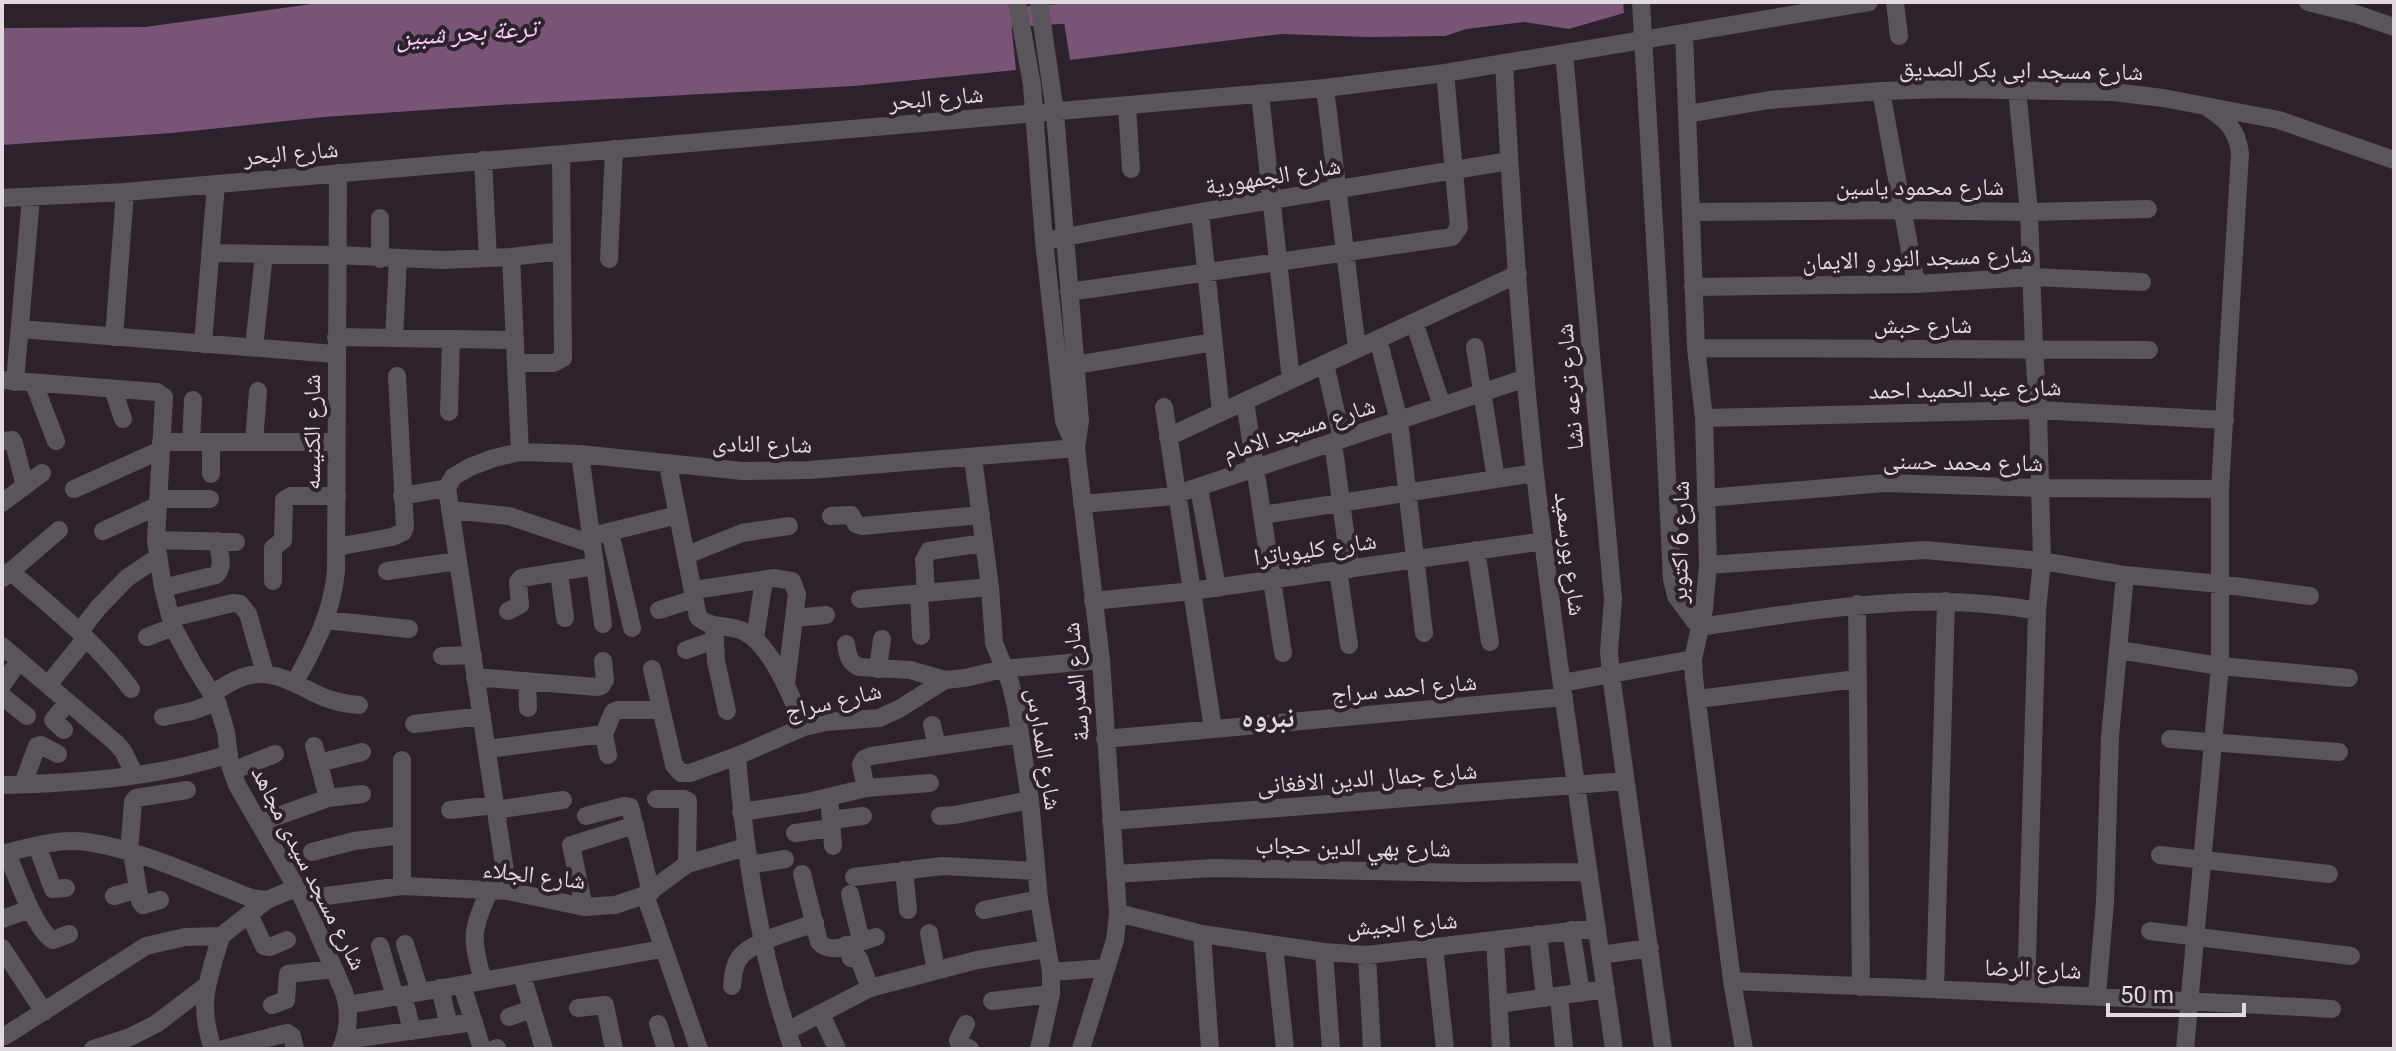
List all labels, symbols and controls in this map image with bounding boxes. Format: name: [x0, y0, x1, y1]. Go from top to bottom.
water label: ترعة بحر شبين: [394, 12, 543, 53]
street label: شارع مسجد ابى بكر الصديق: [1899, 54, 2143, 87]
street label: شارع البحر: [886, 80, 985, 117]
street label: شارع البحر: [241, 135, 340, 172]
street label: شارع الجمهورية: [1203, 151, 1343, 202]
street label: شارع محمود ياسين: [1836, 173, 2004, 202]
street label: شارع مسجد النور و الايمان: [1802, 240, 2032, 277]
street label: شارع حبش: [1874, 311, 1972, 340]
street label: شارع ترعه نشا: [1551, 322, 1590, 451]
street label: شارع عبد الحميد احمد: [1868, 373, 2062, 406]
street label: شارع الكنيسه: [298, 374, 327, 490]
street label: شارع مسجد الامام: [1219, 391, 1379, 469]
street label: شارع النادى: [712, 429, 812, 460]
street label: شارع محمد حسنى: [1883, 447, 2043, 478]
street label: شارع 6 اكتوبر: [1665, 480, 1696, 605]
street label: شارع بورسعيد: [1548, 491, 1591, 618]
street label: شارع كليوباترا: [1252, 527, 1378, 572]
street label: شارع المدرسة: [1057, 621, 1096, 743]
street label: شارع احمد سراج: [1330, 668, 1478, 709]
street label: شارع سراج: [782, 676, 884, 727]
street label: شارع المدارس: [1020, 686, 1067, 812]
district label: نبروه: [1242, 701, 1294, 734]
street label: شارع جمال الدين الافغانى: [1256, 756, 1478, 801]
street label: شارع مسجد سيدى مجاهد: [245, 761, 373, 975]
street label: شارع بهي الدين حجاب: [1255, 831, 1451, 868]
street label: شارع الجلاء: [481, 855, 587, 896]
street label: شارع الجيش: [1345, 906, 1459, 943]
street label: شارع الرضا: [1984, 953, 2082, 986]
scale bar: [2108, 967, 2244, 1017]
text: 50 m: [2120, 981, 2174, 1009]

